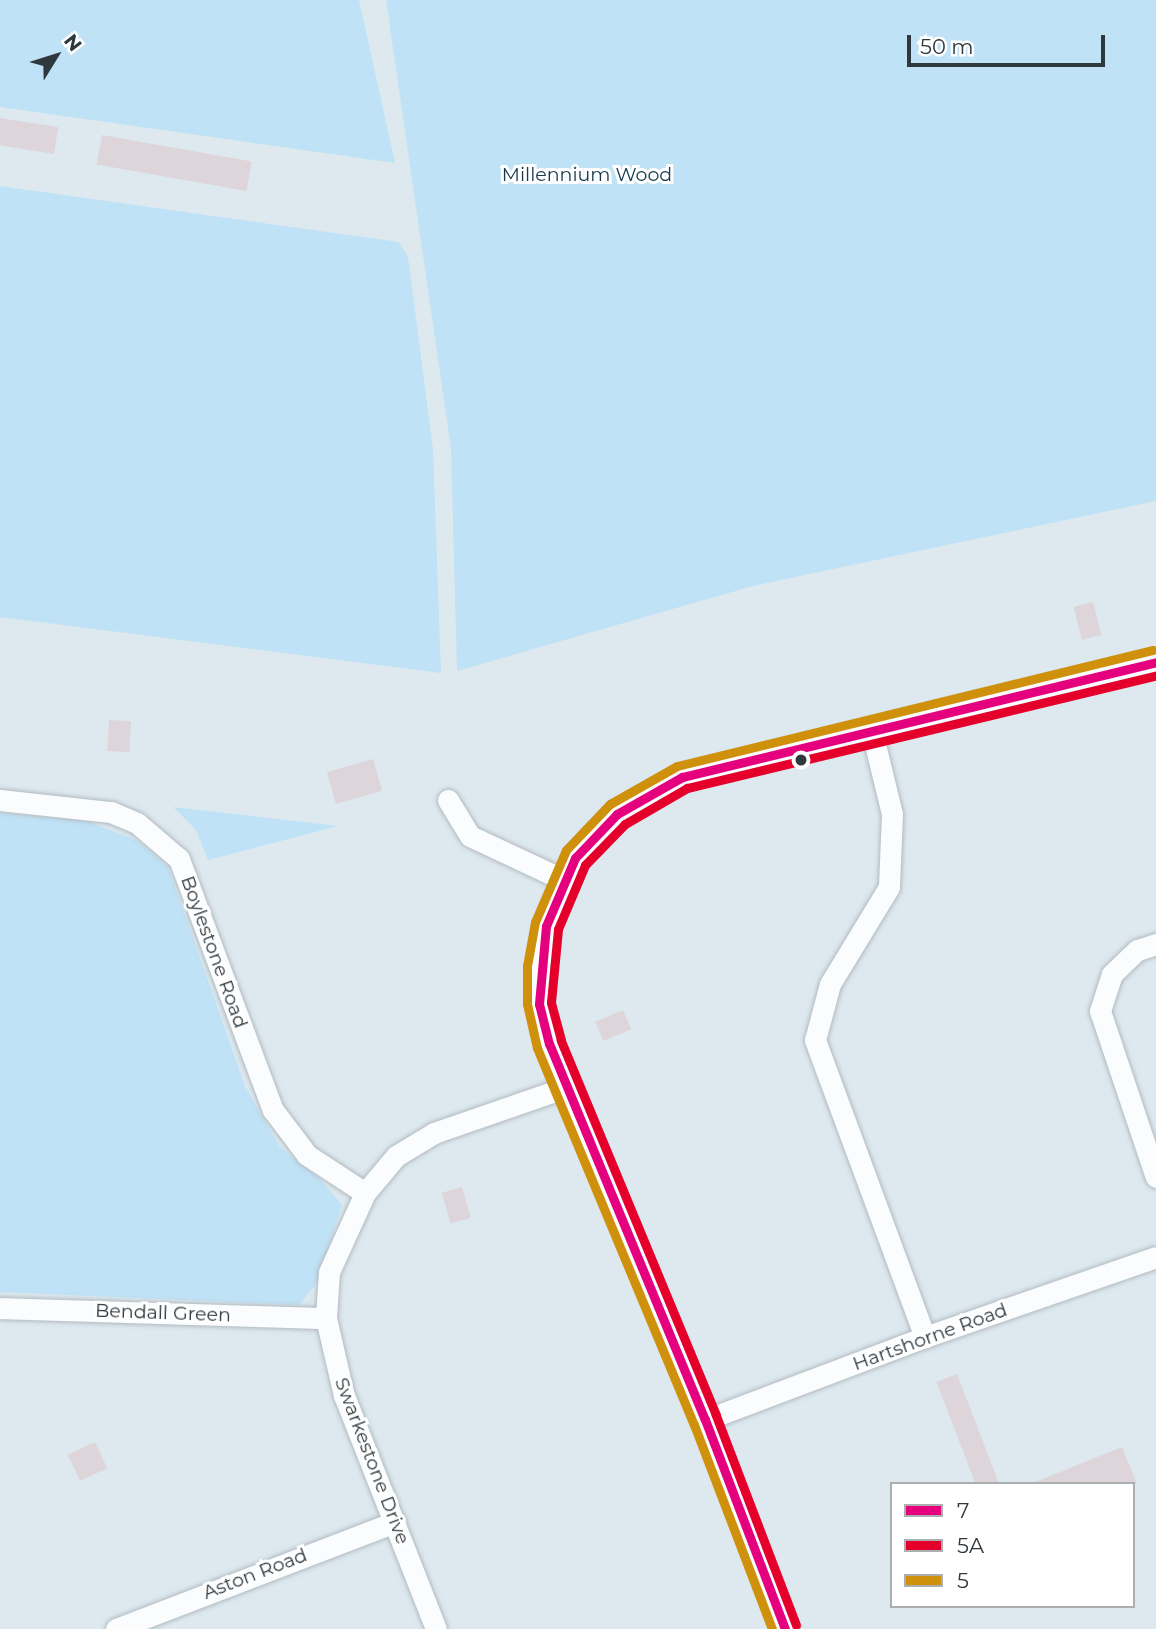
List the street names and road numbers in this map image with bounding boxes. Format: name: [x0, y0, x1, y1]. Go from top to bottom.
street label: Boylestone Road: [176, 873, 252, 1031]
street label: Hartshorne Road: [850, 1298, 1010, 1376]
street label: Bendall Green: [95, 1299, 231, 1327]
street label: Swarkestone Drive: [330, 1375, 414, 1547]
street label: Aston Road: [200, 1544, 310, 1604]

